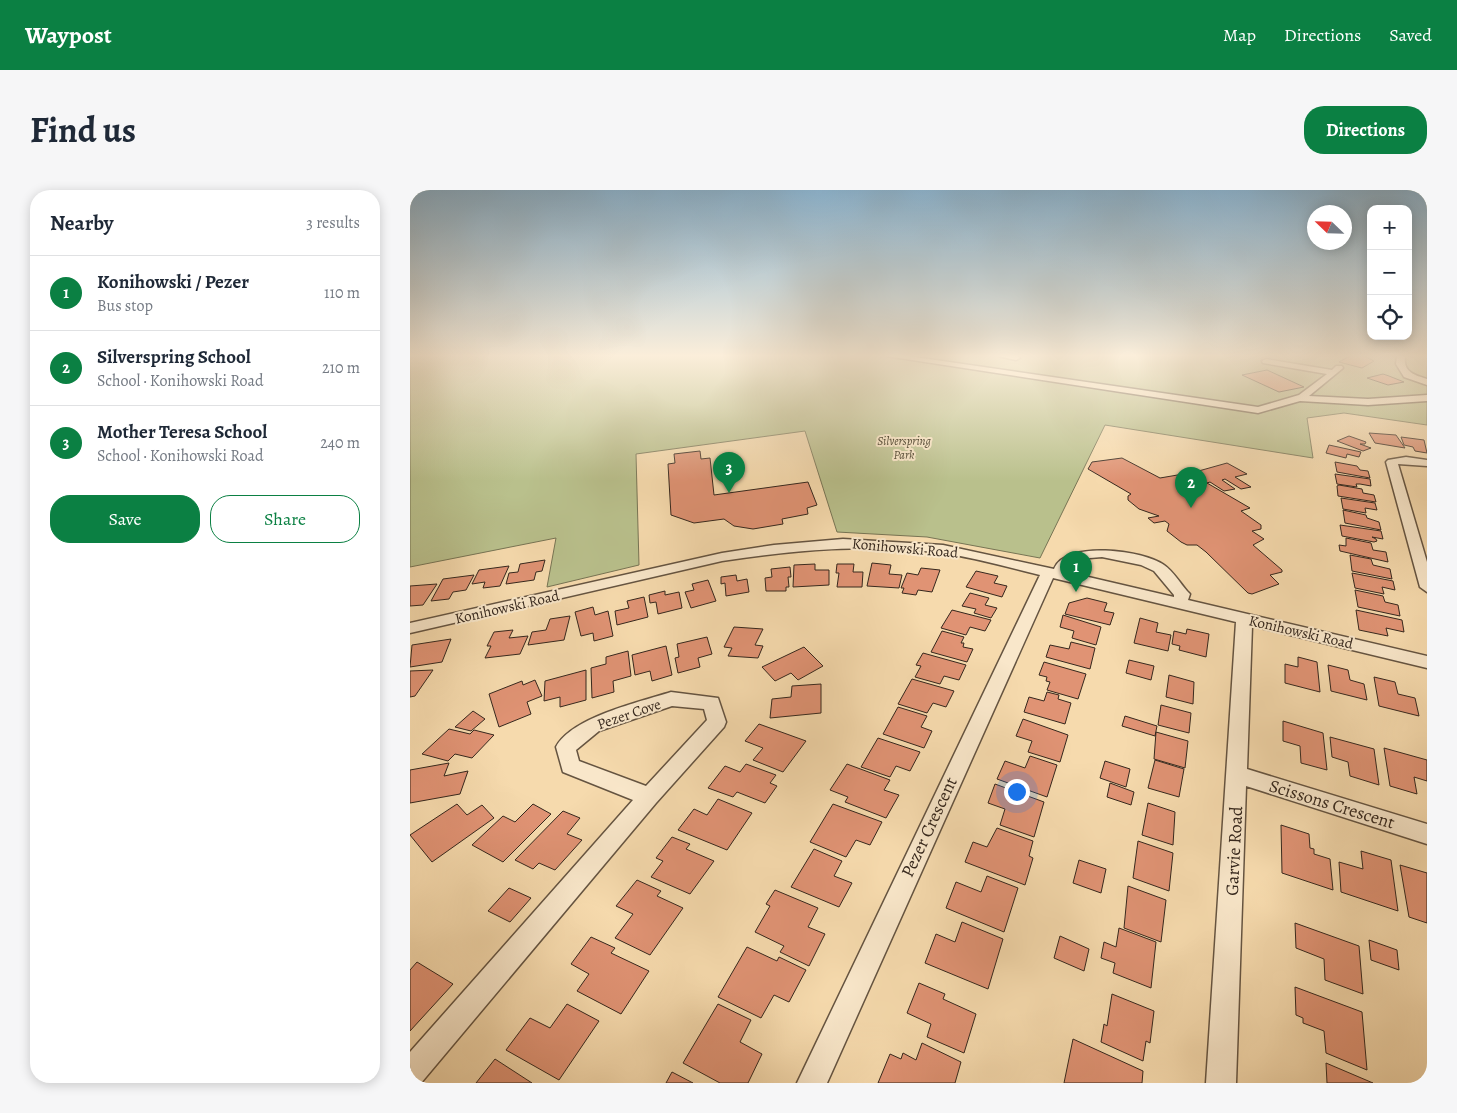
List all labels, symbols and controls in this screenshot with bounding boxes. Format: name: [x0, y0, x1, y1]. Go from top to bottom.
text: Waypost: [25, 19, 112, 51]
text: Map: [1223, 23, 1256, 47]
text: Directions: [1284, 23, 1361, 47]
text: Saved: [1389, 23, 1432, 47]
text: Find us: [30, 106, 136, 154]
button: Directions: [1304, 106, 1427, 154]
north arrow: [1307, 205, 1352, 250]
map controls: [1367, 205, 1412, 340]
button: +: [1367, 205, 1412, 250]
text: Nearby: [50, 209, 113, 237]
text: 3 results: [306, 212, 360, 234]
button: −: [1367, 250, 1412, 295]
text: Konihowski / Pezer: [97, 269, 249, 295]
text: 1: [63, 282, 69, 304]
text: 110 m: [324, 282, 360, 304]
text: Bus stop: [97, 295, 153, 317]
button: locate: [1367, 295, 1412, 340]
text: Silverspring School: [97, 344, 251, 370]
text: 2: [62, 357, 70, 379]
text: 210 m: [322, 357, 360, 379]
text: School · Konihowski Road: [97, 370, 264, 392]
text: Mother Teresa School: [97, 419, 267, 445]
text: 3: [63, 432, 69, 454]
text: 240 m: [320, 432, 360, 454]
park label: Silverspring Park: [877, 433, 932, 463]
text: School · Konihowski Road: [97, 445, 264, 467]
pin: 3: [713, 452, 745, 493]
pin: 2: [1175, 467, 1207, 508]
button: Save: [50, 495, 200, 543]
button: Share: [210, 495, 360, 543]
street label: Konihowski Road: [851, 533, 960, 563]
pin: 1: [1060, 551, 1092, 592]
street label: Konihowski Road: [453, 585, 562, 629]
street label: Konihowski Road: [1247, 610, 1356, 654]
street label: Pezer Cove: [594, 694, 664, 734]
street label: Pezer Crescent: [895, 773, 963, 881]
street label: Scissons Crescent: [1266, 773, 1398, 835]
your location: [1004, 779, 1030, 805]
street label: Garvie Road: [1220, 805, 1248, 896]

